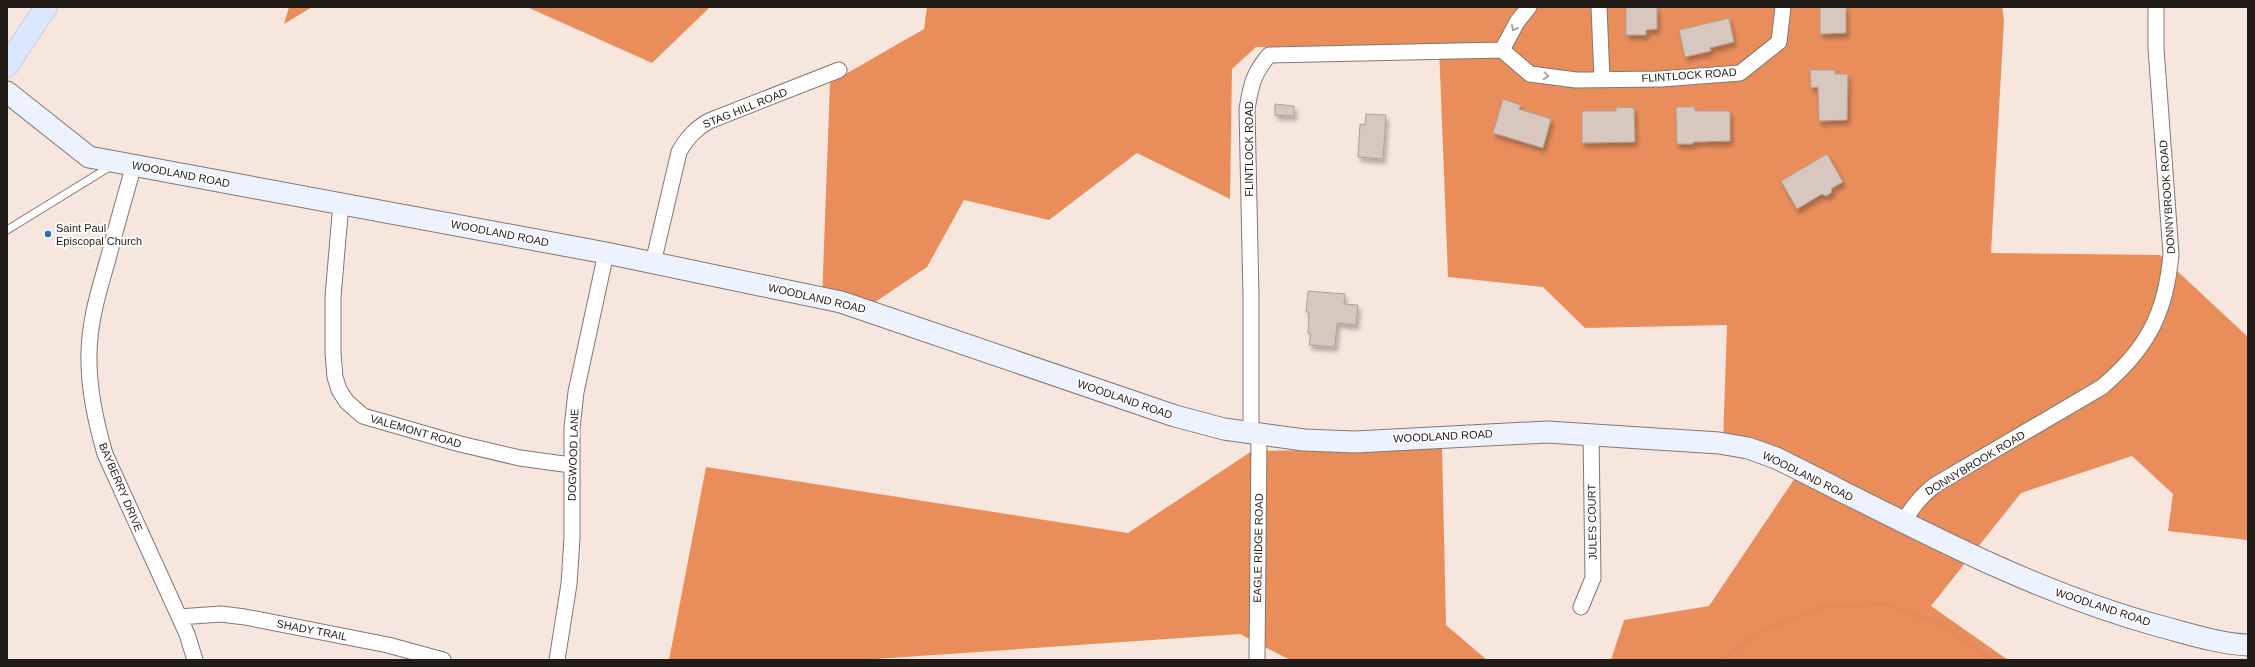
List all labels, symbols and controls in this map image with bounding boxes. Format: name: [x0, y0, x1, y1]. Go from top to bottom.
one-way arrow: [1512, 23, 1519, 31]
street label: FLINTLOCK ROAD: [1641, 66, 1737, 84]
one-way arrow: [1543, 71, 1549, 80]
street label: STAG HILL ROAD: [701, 86, 789, 130]
street label: FLINTLOCK ROAD: [1243, 101, 1255, 197]
street label: DONNYBROOK ROAD: [2157, 140, 2177, 254]
street label: WOODLAND ROAD: [131, 159, 231, 189]
street label: WOODLAND ROAD: [450, 218, 550, 248]
place label: Saint Paul Episcopal Church: [56, 222, 142, 247]
marker: Saint Paul Episcopal Church: [43, 229, 53, 239]
street label: WOODLAND ROAD: [767, 281, 867, 315]
street label: WOODLAND ROAD: [1076, 377, 1174, 421]
street label: DOGWOOD LANE: [565, 409, 581, 501]
street label: VALEMONT ROAD: [369, 412, 463, 450]
street label: WOODLAND ROAD: [1393, 427, 1493, 445]
street label: DONNYBROOK ROAD: [1923, 428, 2027, 498]
street label: BAYBERRY DRIVE: [97, 441, 145, 533]
street label: WOODLAND ROAD: [1761, 449, 1855, 503]
street label: JULES COURT: [1585, 484, 1599, 560]
street label: EAGLE RIDGE ROAD: [1251, 493, 1265, 603]
street label: WOODLAND ROAD: [2054, 586, 2152, 628]
street label: SHADY TRAIL: [276, 617, 348, 643]

